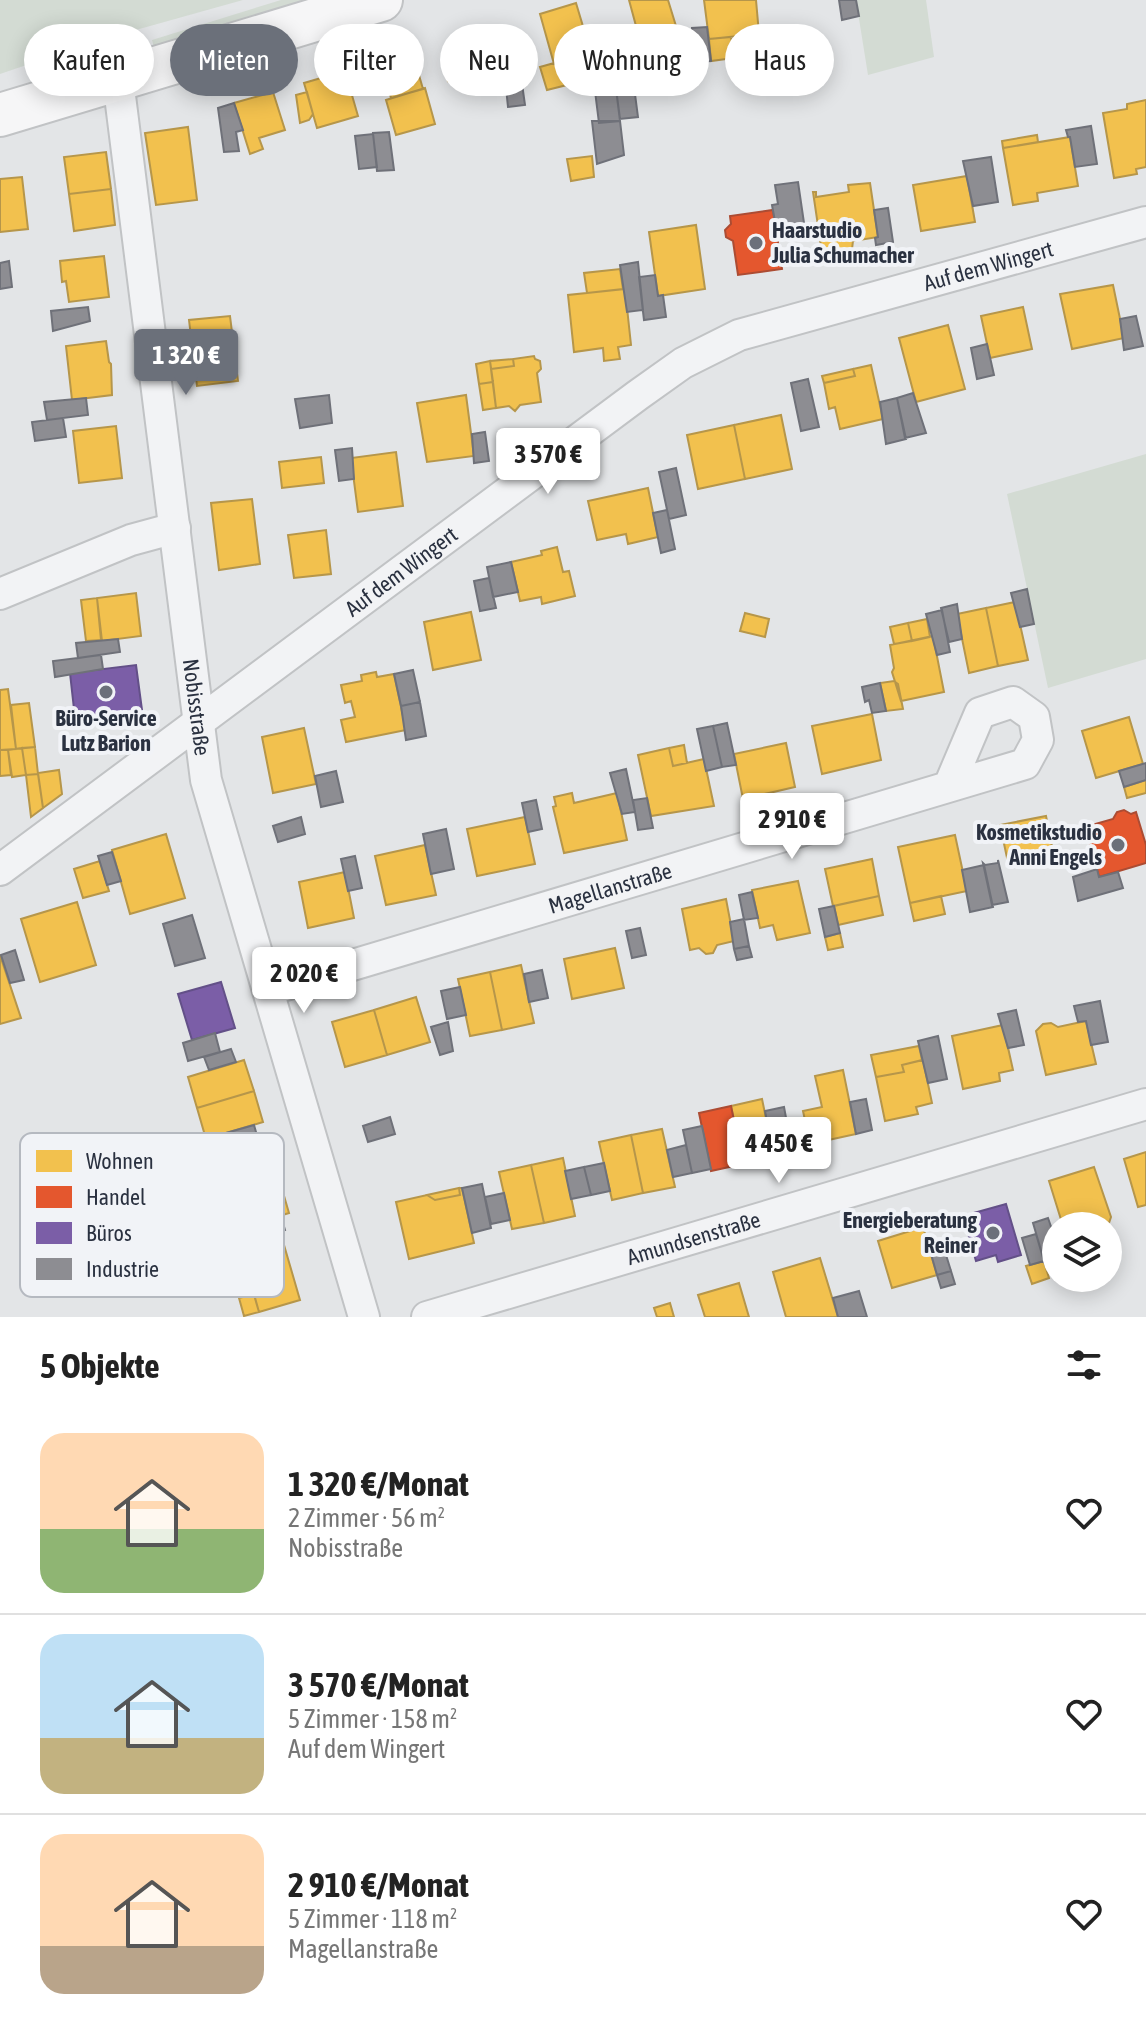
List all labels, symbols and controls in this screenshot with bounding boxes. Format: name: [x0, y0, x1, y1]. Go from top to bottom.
chip: Kaufen: [24, 24, 154, 96]
chip: Mieten: [170, 24, 298, 96]
chip: Filter: [314, 24, 424, 96]
chip: Neu: [440, 24, 538, 96]
chip: Wohnung: [554, 24, 709, 96]
chip: Haus: [725, 24, 834, 96]
place label: Haarstudio Julia Schumacher: [771, 217, 914, 268]
marker: Haarstudio Julia Schumacher: [747, 234, 765, 252]
street label: Auf dem Wingert: [921, 235, 1056, 296]
pin: 1 320 €: [112, 329, 260, 397]
text: 1 320 €: [152, 340, 220, 370]
pin: 3 570 €: [474, 428, 622, 496]
text: 3 570 €: [514, 439, 582, 469]
street label: Auf dem Wingert: [340, 521, 462, 622]
street label: Nobisstraße: [178, 657, 216, 757]
marker: Büro-Service Lutz Barion: [97, 683, 115, 701]
place label: Büro-Service Lutz Barion: [55, 705, 157, 756]
pin: 2 910 €: [718, 793, 866, 861]
text: 2 910 €: [758, 804, 826, 834]
place label: Kosmetikstudio Anni Engels: [976, 819, 1102, 870]
marker: Kosmetikstudio Anni Engels: [1109, 836, 1127, 854]
street label: Magellanstraße: [545, 857, 675, 919]
pin: 2 020 €: [230, 947, 378, 1015]
text: 2 020 €: [270, 958, 338, 988]
pin: 4 450 €: [705, 1117, 853, 1185]
text: 4 450 €: [745, 1128, 813, 1158]
legend: [20, 1133, 284, 1297]
text: Wohnen: [86, 1148, 154, 1174]
text: Handel: [86, 1184, 146, 1210]
street label: Amundsenstraße: [624, 1206, 763, 1270]
place label: Energieberatung Reiner: [843, 1207, 978, 1258]
map controls: [1042, 1212, 1122, 1292]
button: layers: [1042, 1212, 1122, 1292]
text: Büros: [86, 1220, 132, 1246]
marker: Energieberatung Reiner: [984, 1224, 1002, 1242]
text: Industrie: [86, 1256, 159, 1282]
icon: filters: [1062, 1343, 1106, 1387]
text: 5 Objekte: [40, 1346, 160, 1385]
text: 1 320 €/Monat: [288, 1464, 469, 1503]
icon: home: [104, 1465, 200, 1561]
icon: heart: [1062, 1491, 1106, 1535]
text: 2 Zimmer · 56 m²: [288, 1503, 445, 1533]
text: Nobisstraße: [288, 1533, 403, 1563]
text: 3 570 €/Monat: [288, 1665, 469, 1704]
icon: home: [104, 1666, 200, 1762]
icon: heart: [1062, 1692, 1106, 1736]
text: 5 Zimmer · 158 m²: [288, 1704, 457, 1734]
text: Auf dem Wingert: [288, 1734, 445, 1764]
text: 2 910 €/Monat: [288, 1865, 469, 1904]
icon: home: [104, 1866, 200, 1962]
icon: heart: [1062, 1892, 1106, 1936]
text: 5 Zimmer · 118 m²: [288, 1904, 457, 1934]
text: Magellanstraße: [288, 1934, 438, 1964]

